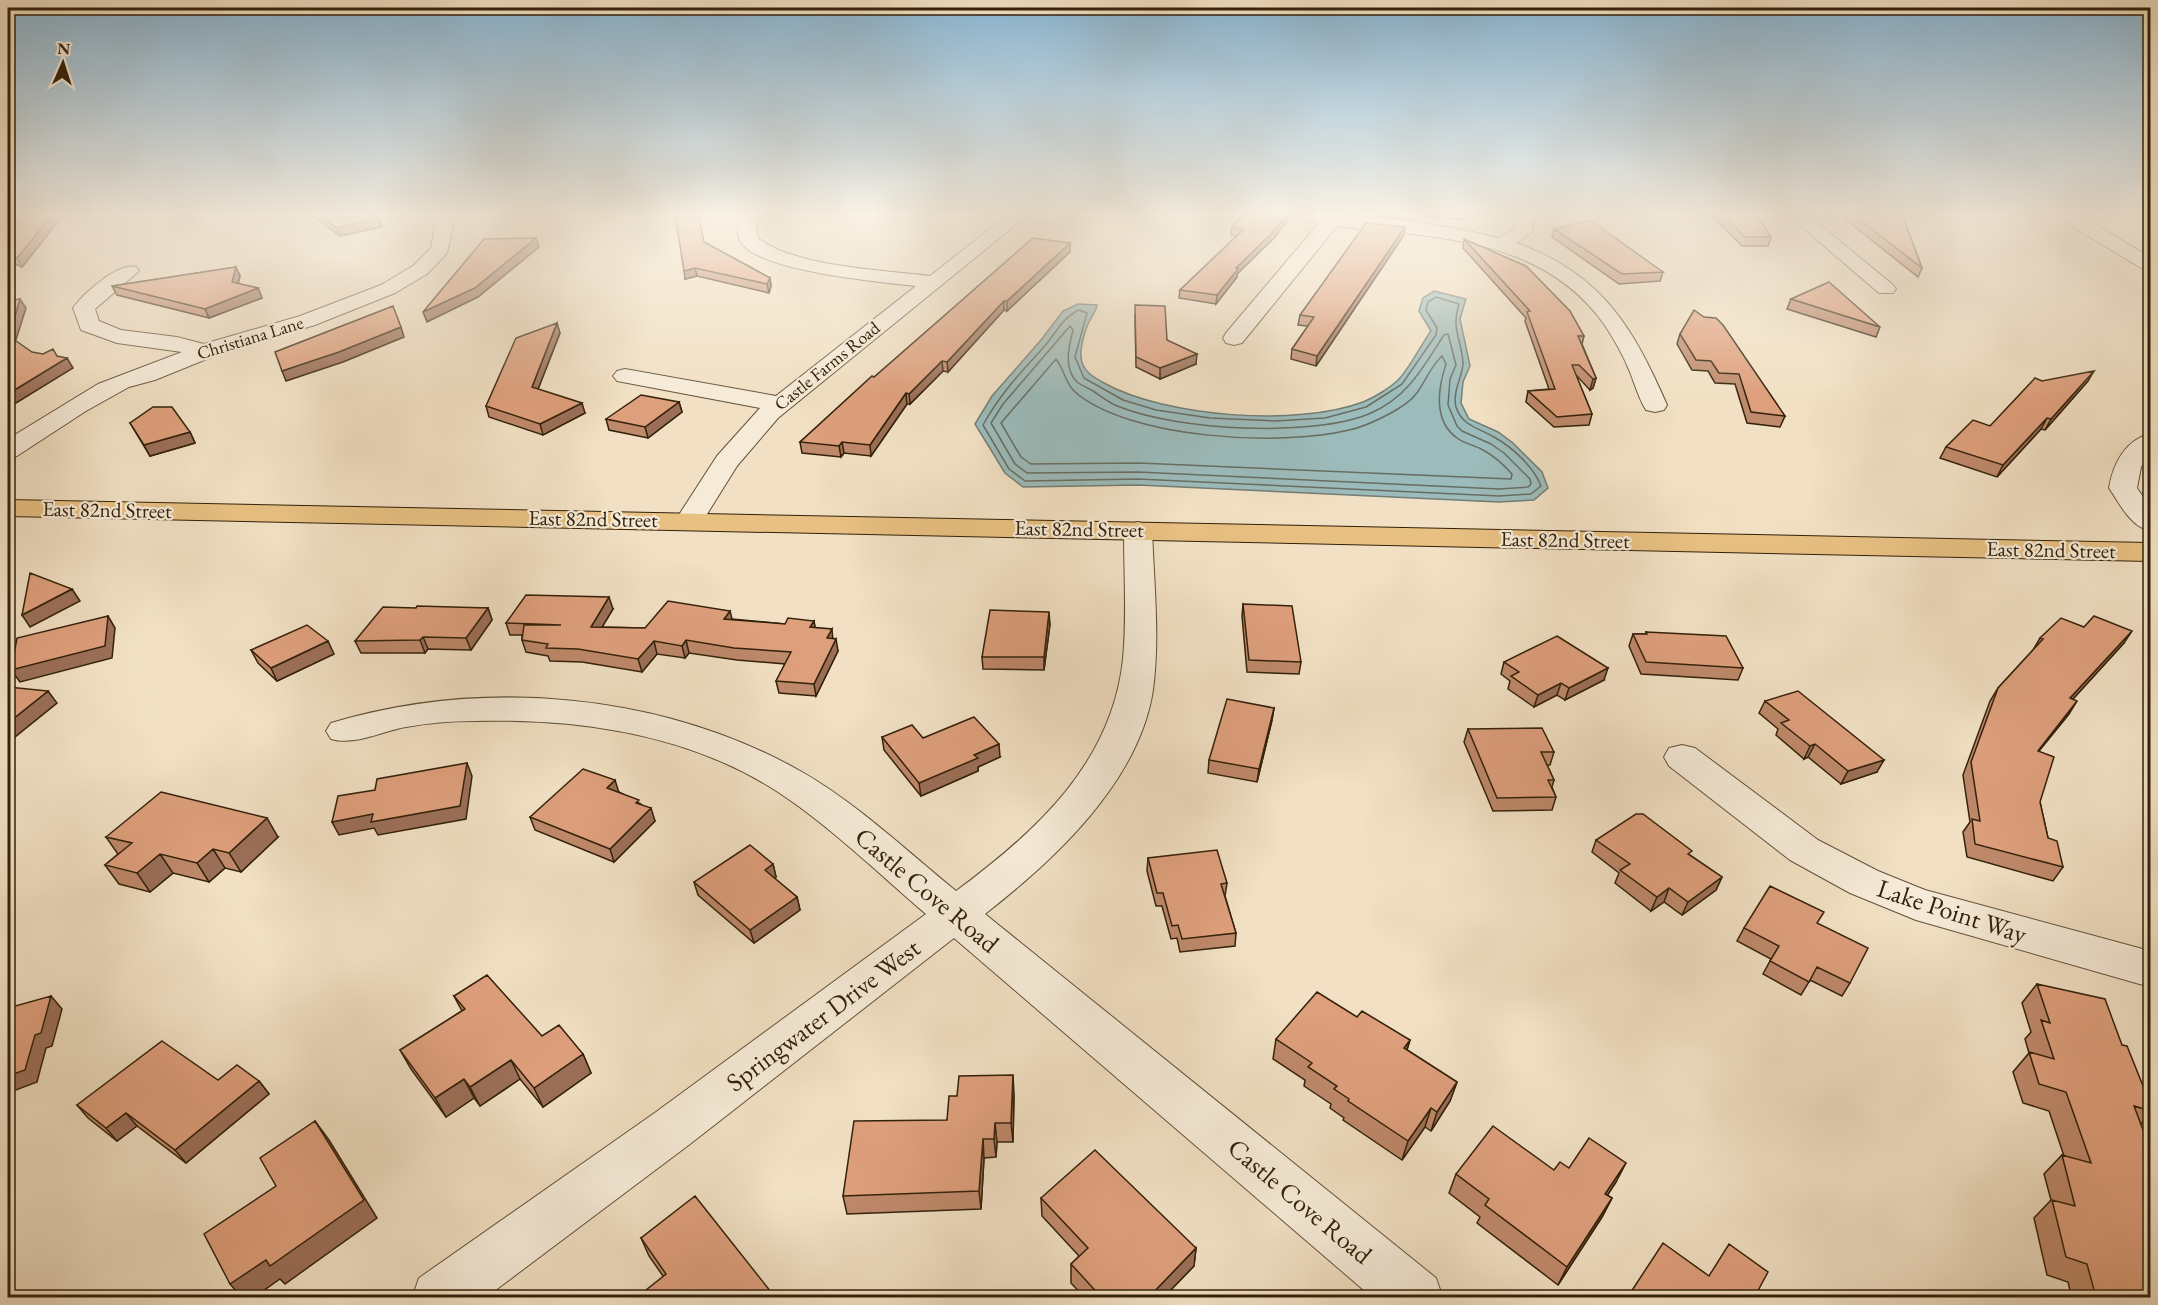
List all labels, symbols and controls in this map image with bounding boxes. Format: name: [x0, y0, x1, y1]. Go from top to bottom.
north arrow: [33, 33, 93, 93]
text: N: [57, 38, 71, 59]
street label: Christiana Lane: [194, 310, 306, 365]
street label: Castle Farms Road: [769, 315, 885, 415]
street label: East 82nd Street: [42, 495, 172, 524]
street label: East 82nd Street: [528, 504, 658, 533]
street label: East 82nd Street: [1014, 514, 1144, 543]
street label: East 82nd Street: [1500, 525, 1630, 554]
street label: East 82nd Street: [1986, 535, 2116, 564]
street label: Castle Cove Road: [848, 820, 1007, 961]
street label: Lake Point Way: [1873, 871, 2032, 951]
street label: Springwater Drive West: [719, 931, 927, 1099]
street label: Castle Cove Road: [1221, 1131, 1380, 1272]

